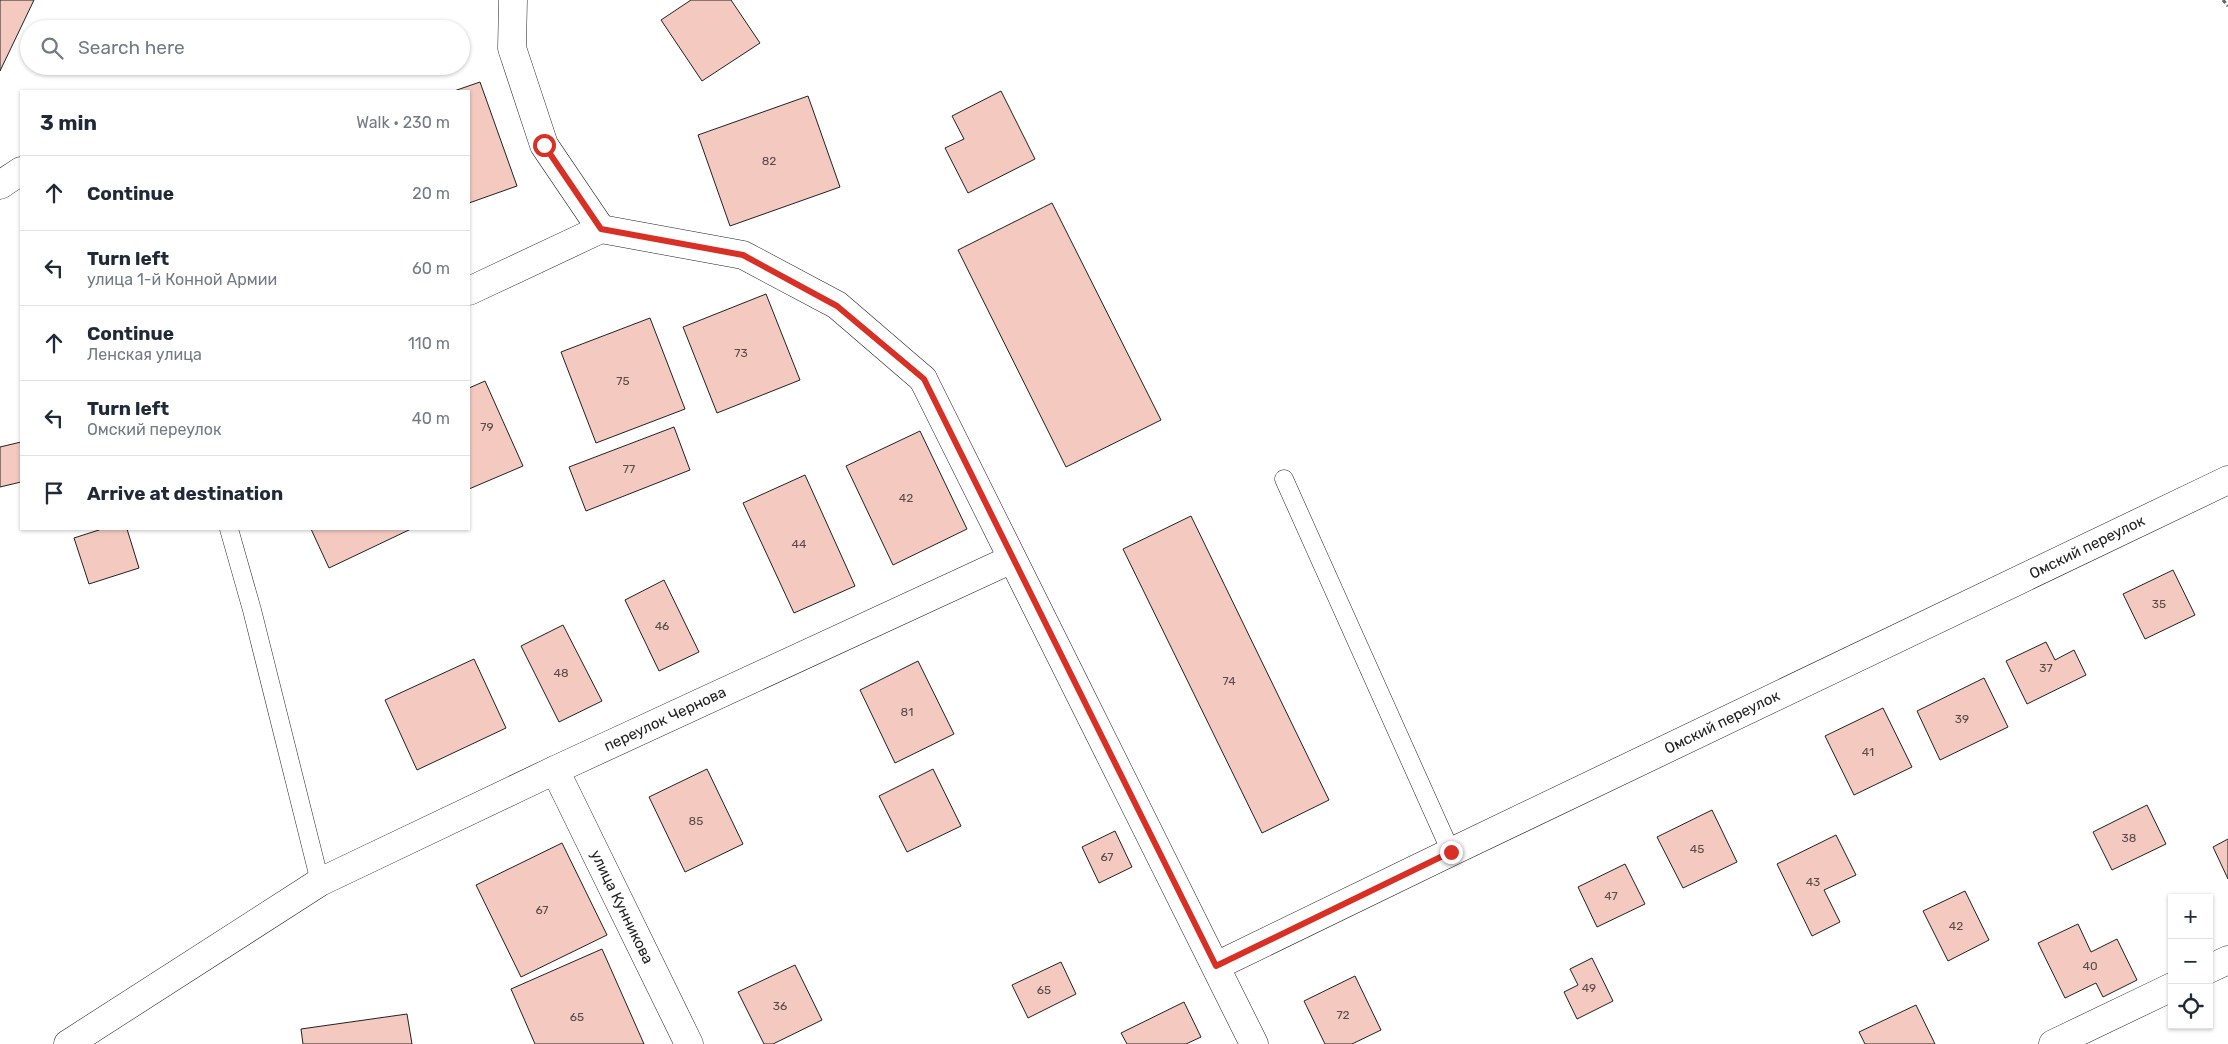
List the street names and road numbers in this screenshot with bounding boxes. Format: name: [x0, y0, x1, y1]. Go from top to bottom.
street label: Омский переулок: [2026, 511, 2148, 583]
street label: переулок Чернова: [601, 683, 729, 755]
street label: Омский переулок: [1661, 686, 1783, 758]
street label: улица Кунникова: [587, 847, 657, 967]

